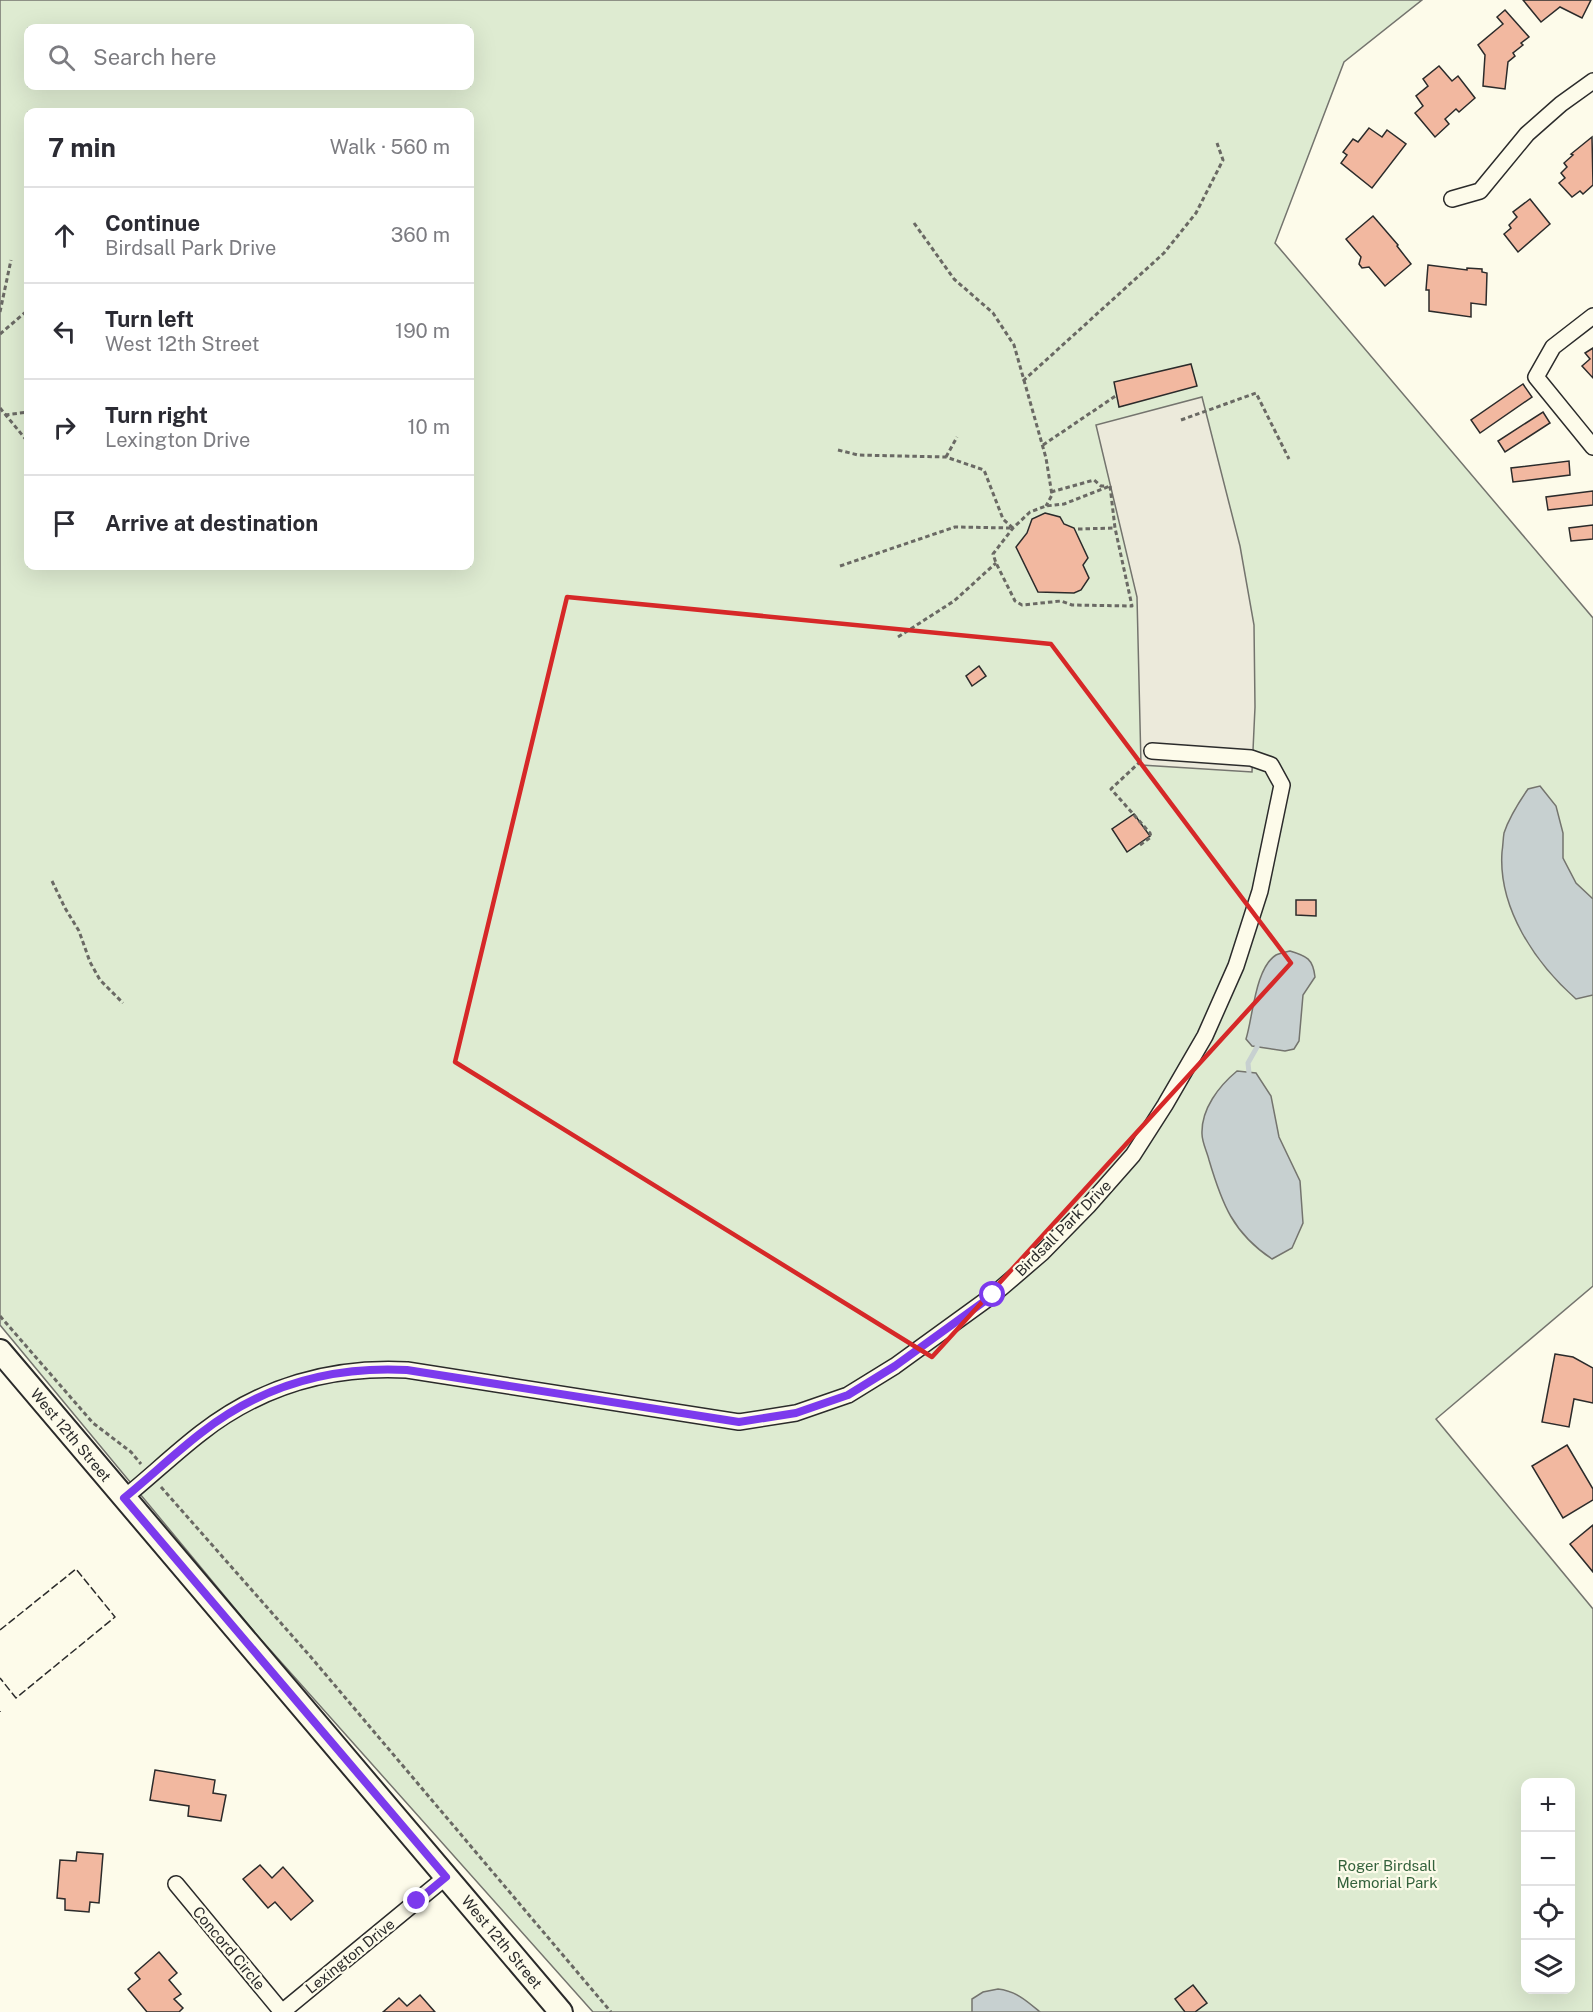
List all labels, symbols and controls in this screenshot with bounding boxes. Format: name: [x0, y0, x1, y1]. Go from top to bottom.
search box: [24, 24, 474, 90]
icon: search: [45, 41, 78, 74]
text: Search here: [93, 44, 217, 70]
text: 7 min: [48, 132, 116, 163]
text: Walk · 560 m: [330, 135, 450, 159]
text: Continue: [105, 210, 200, 236]
icon: ahead: [48, 219, 81, 252]
text: 360 m: [391, 223, 450, 247]
text: Birdsall Park Drive: [105, 236, 276, 260]
text: Turn left: [105, 306, 194, 332]
icon: left: [48, 315, 81, 348]
text: 190 m: [395, 319, 450, 343]
text: West 12th Street: [105, 332, 260, 356]
text: Turn right: [105, 402, 208, 428]
icon: right: [48, 411, 81, 444]
text: 10 m: [407, 415, 450, 439]
text: Lexington Drive: [105, 428, 250, 452]
icon: arrive: [48, 507, 81, 540]
text: Arrive at destination: [105, 510, 318, 536]
street label: Birdsall Park Drive: [1012, 1177, 1114, 1279]
route start: [979, 1281, 1005, 1307]
street label: West 12th Street: [27, 1385, 115, 1485]
map controls: [1521, 1778, 1575, 1994]
button: +: [1521, 1778, 1575, 1832]
button: −: [1521, 1832, 1575, 1886]
park label: Roger Birdsall Memorial Park: [1336, 1857, 1438, 1891]
button: locate: [1521, 1886, 1575, 1940]
route end: [403, 1887, 429, 1913]
street label: West 12th Street: [458, 1892, 546, 1992]
street label: Concord Circle: [189, 1903, 269, 1993]
street label: Lexington Drive: [302, 1915, 398, 1997]
button: layers: [1521, 1940, 1575, 1994]

